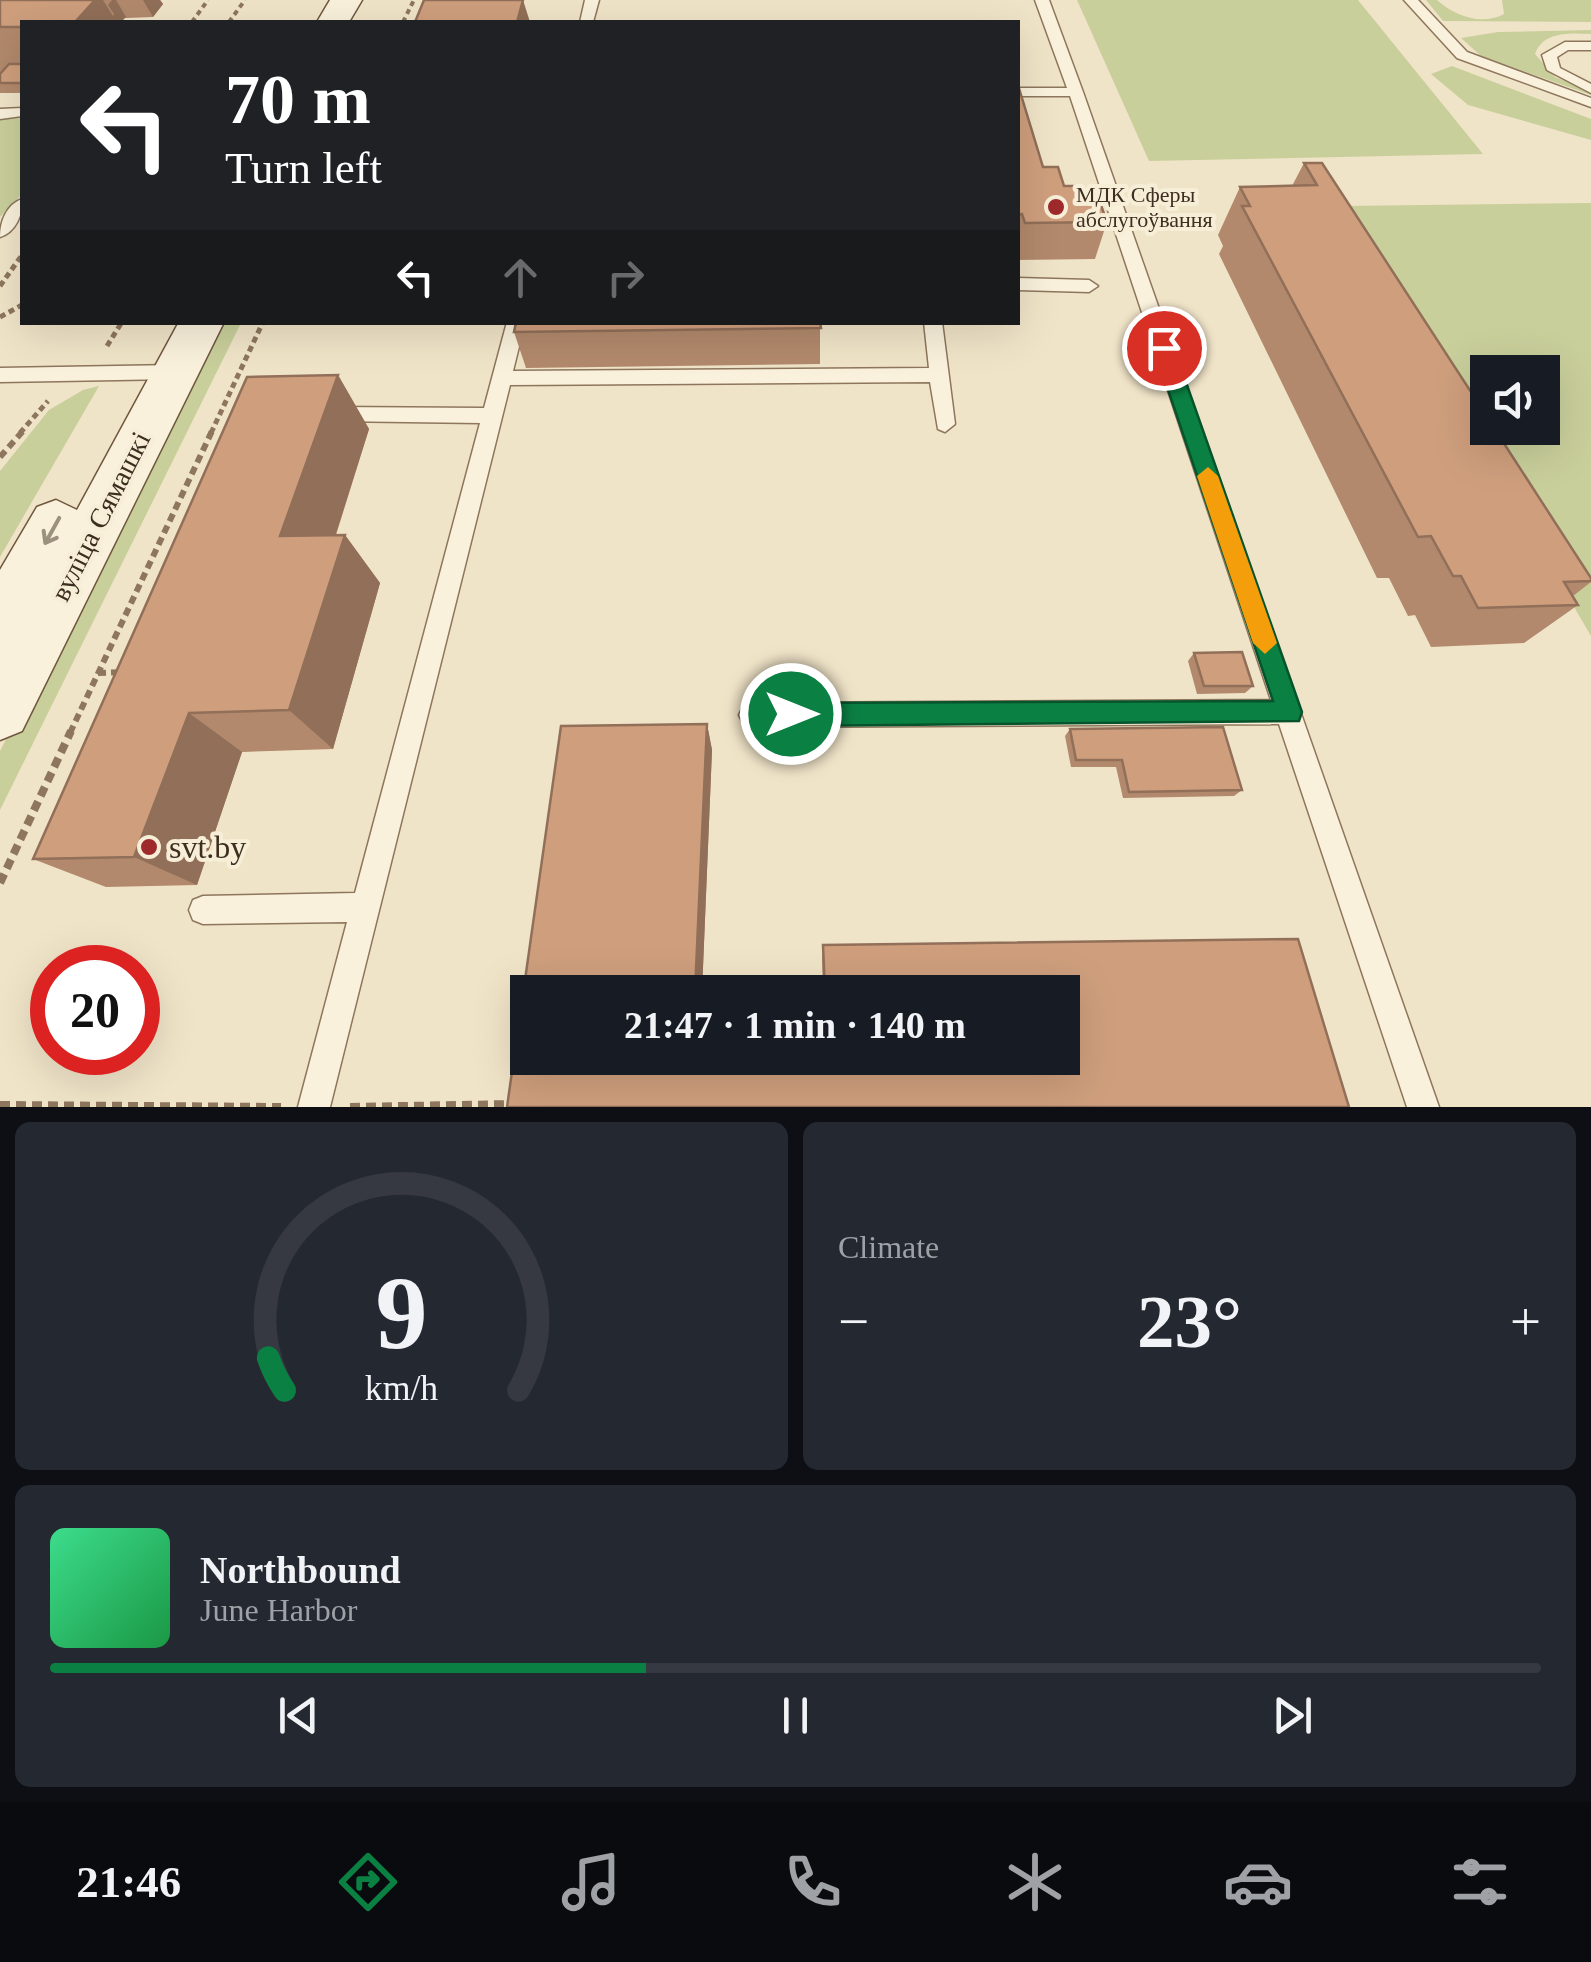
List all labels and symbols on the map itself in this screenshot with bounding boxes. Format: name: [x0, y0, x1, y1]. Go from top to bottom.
place label: МДК Сферы абслугоўвання: [1076, 182, 1213, 232]
marker: МДК Сферы абслугоўвання: [1045, 196, 1067, 218]
pin: [1122, 306, 1207, 391]
street label: вуліца Сямашкі: [44, 426, 156, 606]
one-way arrow: [41, 515, 61, 545]
position arrow: [739, 662, 843, 766]
place label: svt.by: [169, 829, 246, 865]
marker: svt.by: [138, 836, 160, 858]
speed limit sign: 20: [30, 945, 160, 1075]

